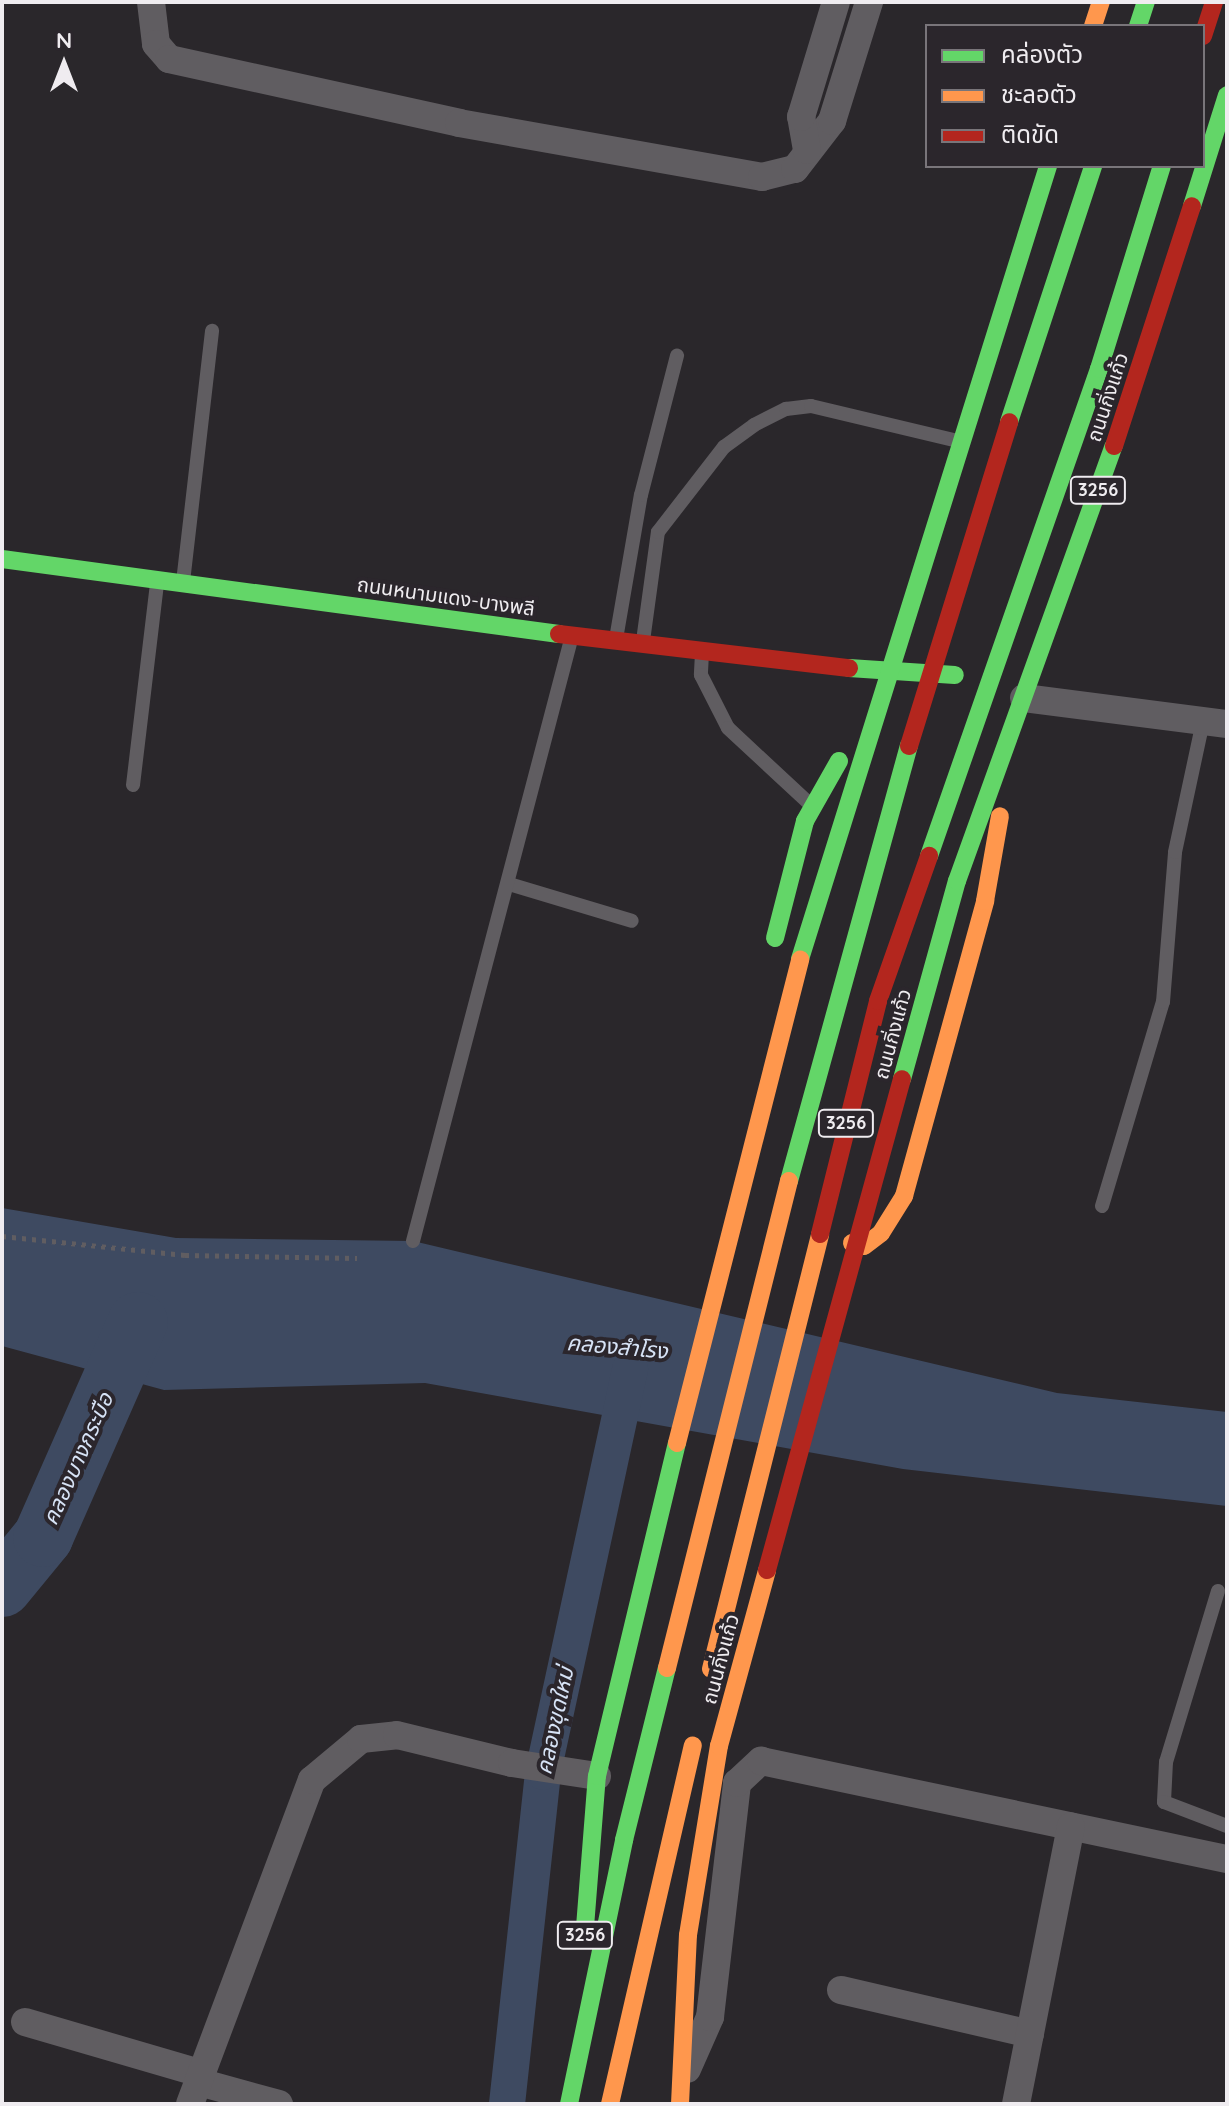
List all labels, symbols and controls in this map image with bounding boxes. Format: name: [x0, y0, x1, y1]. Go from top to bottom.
north arrow: [24, 24, 104, 104]
legend: [925, 24, 1205, 168]
text: N: [56, 26, 72, 54]
text: คล่องตัว: [1001, 39, 1083, 69]
text: ชะลอตัว: [1001, 79, 1077, 109]
text: ติดขัด: [1001, 119, 1059, 149]
street label: ถนนกิ่งแก้ว: [1081, 349, 1133, 445]
road number: 3256: [1068, 476, 1128, 504]
street label: ถนนหนามแดง-บางพลี: [356, 572, 536, 620]
street label: ถนนกิ่งแก้ว: [868, 986, 916, 1082]
road number: 3256: [816, 1109, 876, 1137]
water label: คลองสำโรง: [565, 1329, 669, 1365]
water label: คลองบางกระบือ: [37, 1389, 119, 1529]
street label: ถนนกิ่งแก้ว: [696, 1611, 744, 1707]
water label: คลองขุดใหม่: [531, 1665, 579, 1777]
road number: 3256: [555, 1921, 615, 1949]

